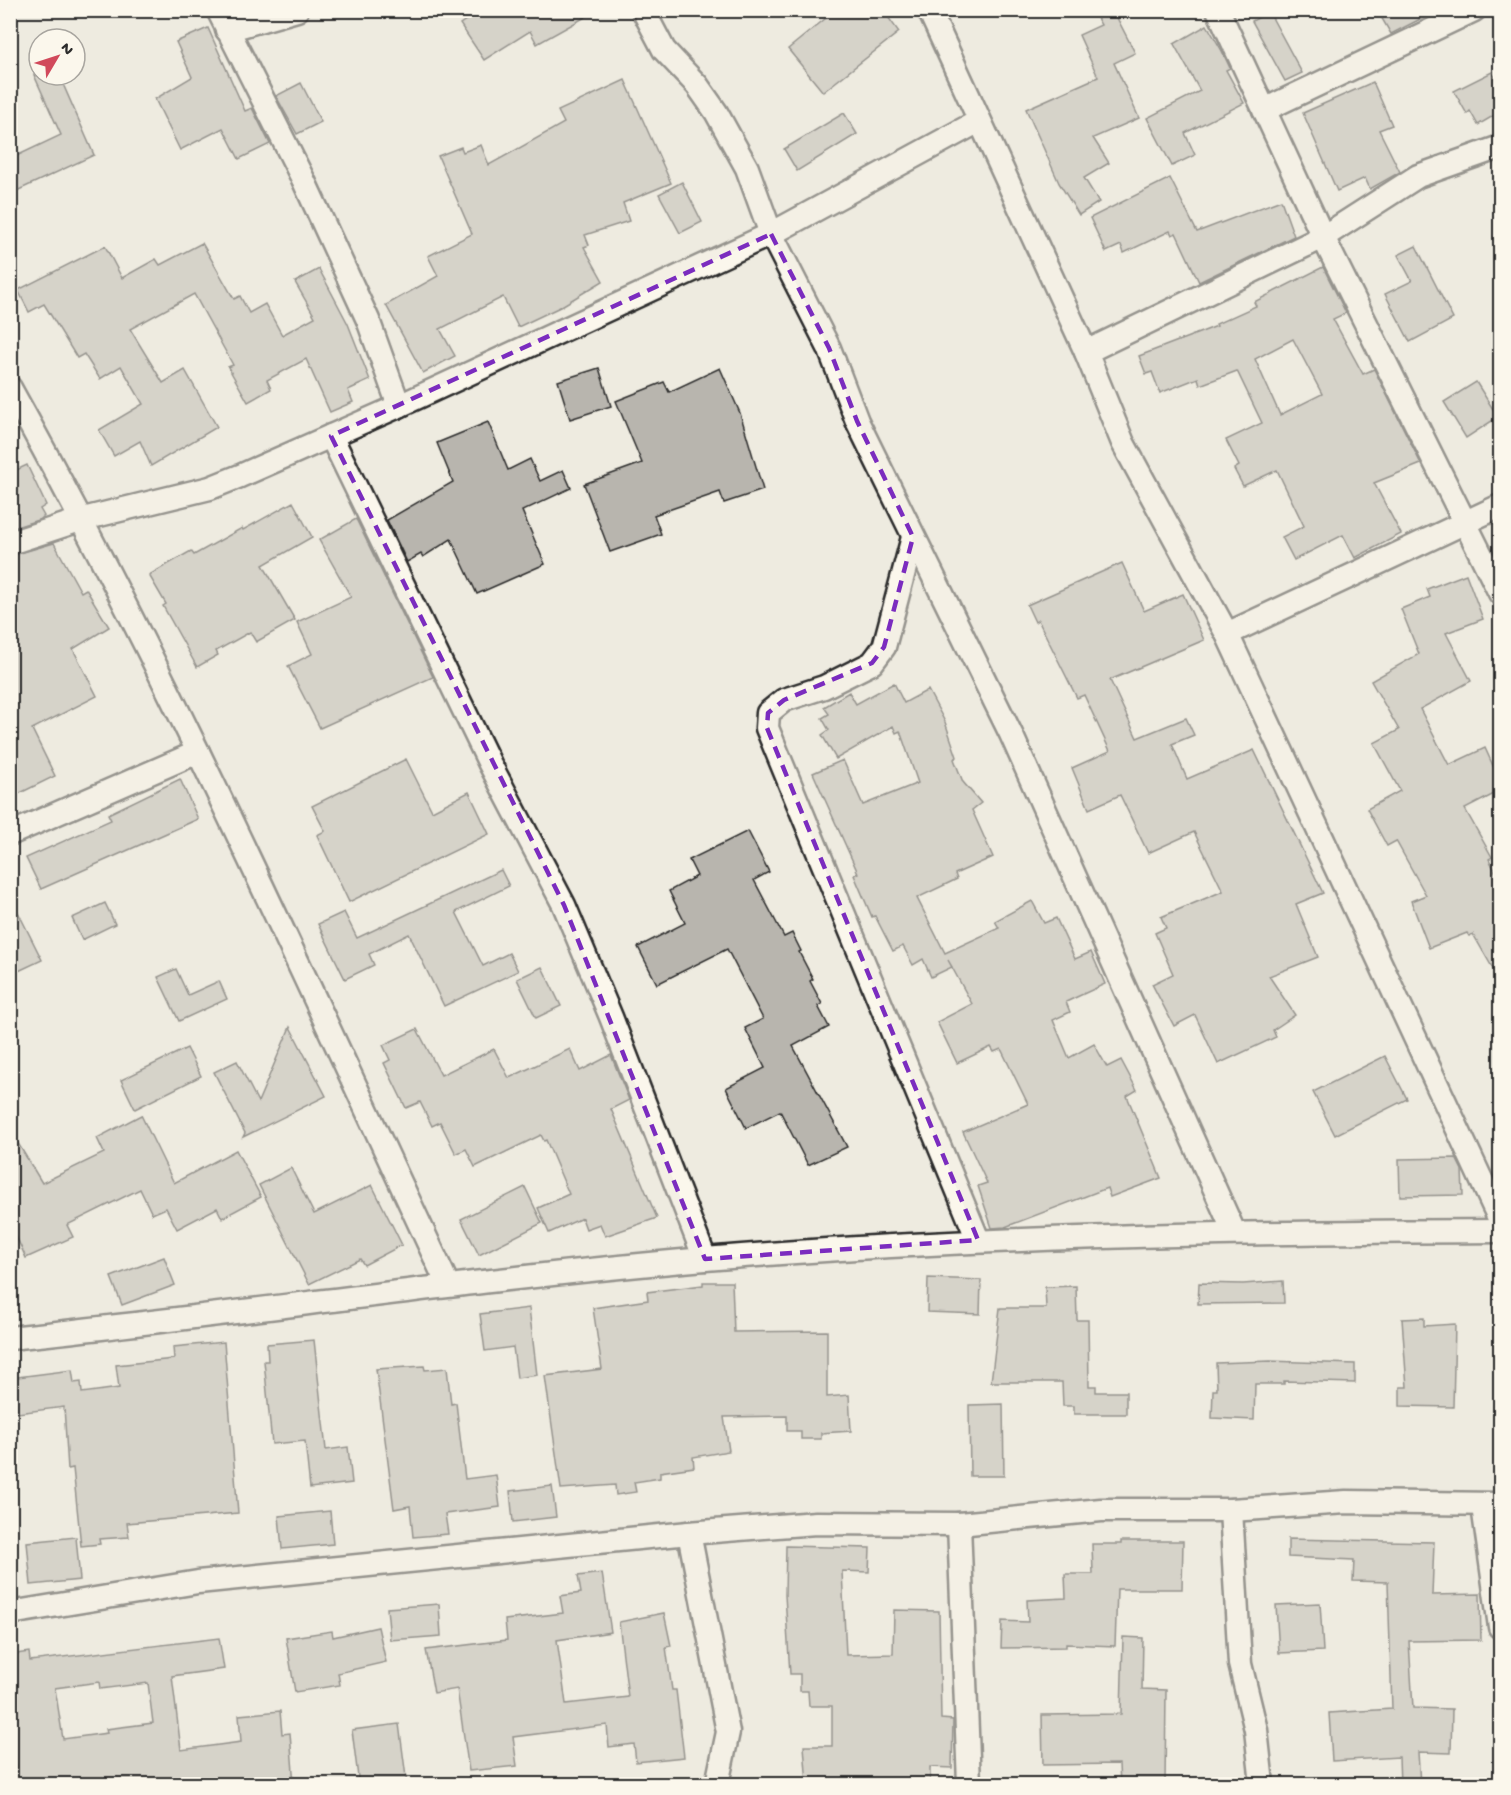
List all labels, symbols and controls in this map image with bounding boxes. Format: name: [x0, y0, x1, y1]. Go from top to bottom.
north arrow: [27, 27, 87, 87]
text: N: [55, 40, 77, 60]

